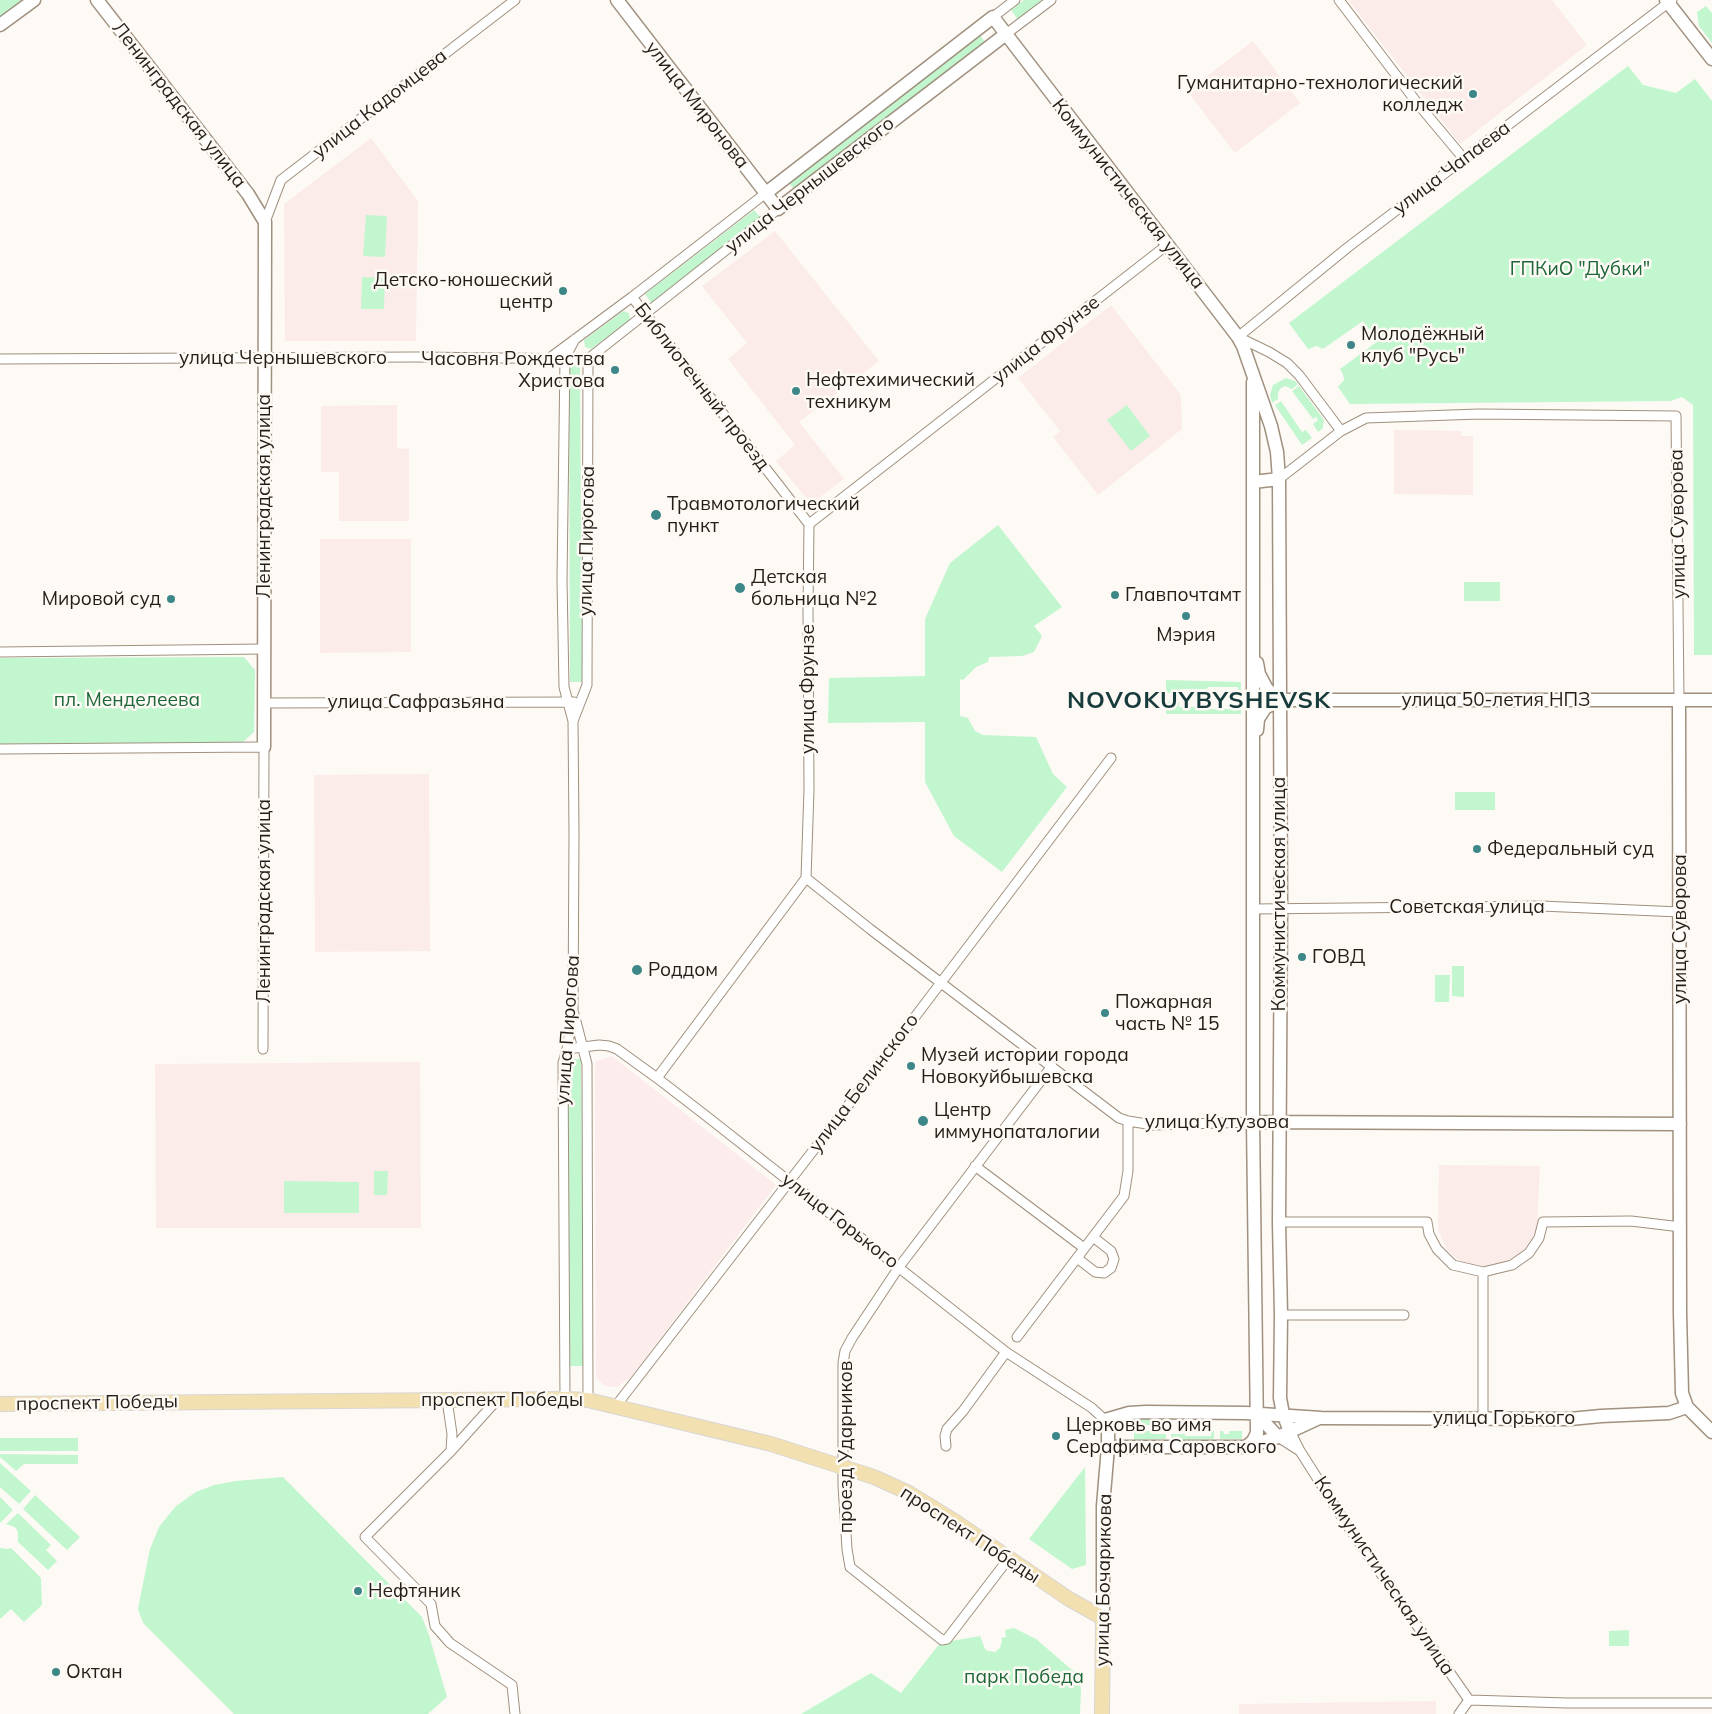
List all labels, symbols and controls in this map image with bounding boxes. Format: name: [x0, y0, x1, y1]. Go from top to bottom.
street label: Ленинградская улица: [107, 17, 251, 193]
street label: улица Миронова: [640, 37, 754, 173]
street label: улица Кадомцева: [308, 45, 452, 163]
place label: Гуманитарно-технологический колледж: [1177, 72, 1463, 116]
marker: Гуманитарно-технологический колледж: [1467, 88, 1479, 100]
street label: Коммунистическая улица: [1047, 94, 1209, 294]
street label: улица Чернышевского: [721, 112, 899, 258]
street label: улица Чапаева: [1389, 117, 1515, 219]
park label: ГПКиО "Дубки": [1510, 258, 1650, 280]
place label: Детско-юношеский центр: [374, 269, 553, 313]
marker: Детско-юношеский центр: [557, 285, 569, 297]
street label: улица Фрунзе: [988, 291, 1104, 389]
street label: Библиотечный проезд: [630, 299, 774, 475]
place label: Молодёжный клуб "Русь": [1361, 323, 1485, 367]
marker: Молодёжный клуб "Русь": [1345, 339, 1357, 351]
street label: улица Чернышевского: [179, 347, 387, 369]
place label: Часовня Рождества Христова: [421, 348, 605, 392]
marker: Часовня Рождества Христова: [609, 364, 621, 376]
place label: Нефтехимический техникум: [806, 369, 975, 413]
marker: Нефтехимический техникум: [790, 385, 802, 397]
street label: Ленинградская улица: [253, 394, 275, 598]
street label: улица Суворова: [1665, 449, 1691, 599]
street label: улица Пирогова: [574, 466, 600, 616]
place label: Травмотологический пункт: [667, 493, 860, 537]
marker: Травмотологический пункт: [649, 508, 663, 522]
place label: Детская больница №2: [751, 566, 877, 610]
marker: Детская больница №2: [733, 581, 747, 595]
place label: Главпочтамт: [1125, 584, 1241, 606]
place label: Мировой суд: [42, 588, 161, 610]
marker: Главпочтамт: [1109, 589, 1121, 601]
marker: Мировой суд: [165, 593, 177, 605]
marker: Мэрия: [1180, 610, 1192, 622]
street label: улица Фрунзе: [797, 624, 819, 754]
place label: Мэрия: [1156, 624, 1216, 646]
district label: NOVOKUYBYSHEVSK: [1065, 687, 1333, 715]
park label: пл. Менделеева: [54, 689, 200, 711]
street label: улица 50-летия НПЗ: [1401, 689, 1591, 711]
street label: улица Сафразьяна: [327, 691, 505, 713]
street label: Коммунистическая улица: [1268, 777, 1290, 1011]
street label: Ленинградская улица: [253, 799, 275, 1003]
place label: Федеральный суд: [1487, 838, 1654, 860]
marker: Федеральный суд: [1471, 843, 1483, 855]
street label: улица Суворова: [1669, 854, 1691, 1004]
street label: Советская улица: [1389, 896, 1545, 918]
place label: ГОВД: [1312, 946, 1365, 968]
marker: ГОВД: [1296, 951, 1308, 963]
street label: улица Пирогова: [551, 954, 585, 1106]
place label: Роддом: [648, 959, 718, 981]
marker: Роддом: [630, 963, 644, 977]
place label: Пожарная часть № 15: [1115, 991, 1219, 1035]
marker: Пожарная часть № 15: [1099, 1007, 1111, 1019]
street label: улица Белинского: [804, 1009, 924, 1157]
place label: Музей истории города Новокуйбышевска: [921, 1044, 1129, 1088]
marker: Музей истории города Новокуйбышевска: [905, 1060, 917, 1072]
place label: Центр иммунопаталогии: [934, 1099, 1100, 1143]
street label: улица Кутузова: [1145, 1111, 1289, 1133]
marker: Центр иммунопаталогии: [916, 1114, 930, 1128]
street label: улица Горького: [777, 1168, 903, 1274]
street label: проезд Ударников: [835, 1361, 857, 1533]
street label: проспект Победы: [421, 1389, 583, 1411]
street label: проспект Победы: [16, 1390, 178, 1416]
street label: улица Горького: [1433, 1407, 1575, 1429]
place label: Церковь во имя Серафима Саровского: [1066, 1414, 1277, 1458]
marker: Церковь во имя Серафима Саровского: [1050, 1430, 1062, 1442]
street label: Коммунистическая улица: [1309, 1472, 1459, 1680]
street label: проспект Победы: [896, 1481, 1044, 1589]
street label: улица Бочарикова: [1091, 1493, 1117, 1667]
place label: Нефтяник: [368, 1580, 461, 1602]
marker: Нефтяник: [352, 1585, 364, 1597]
place label: Октан: [66, 1661, 122, 1683]
marker: Октан: [50, 1666, 62, 1678]
park label: парк Победa: [964, 1666, 1084, 1688]

